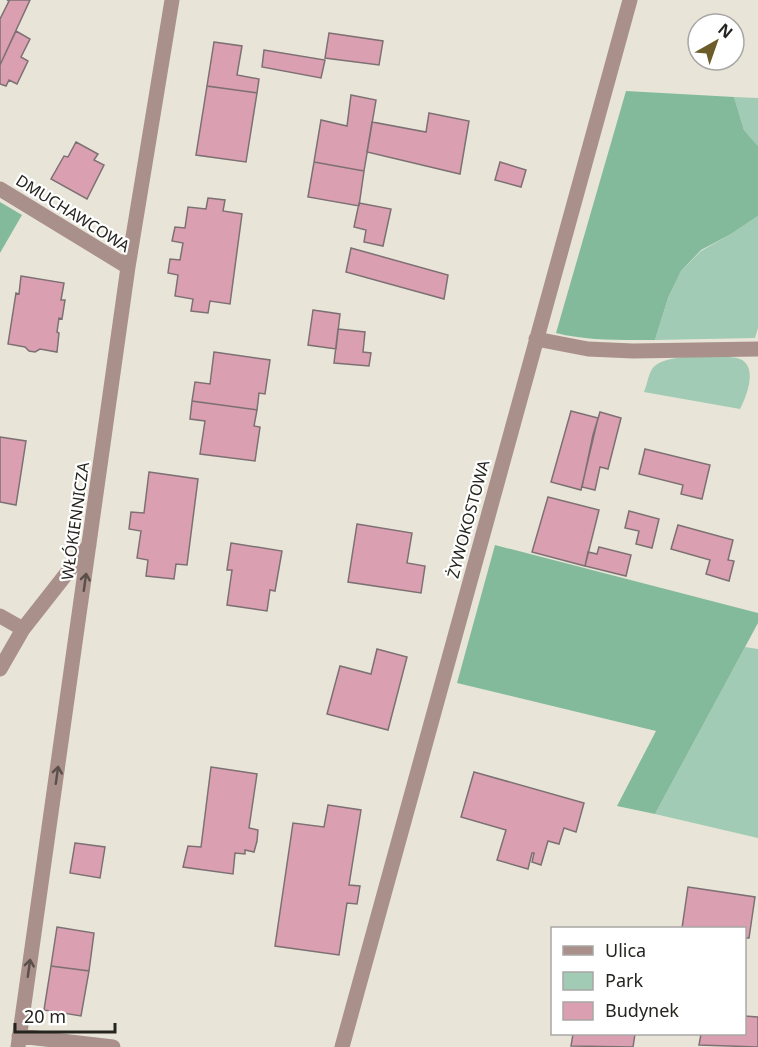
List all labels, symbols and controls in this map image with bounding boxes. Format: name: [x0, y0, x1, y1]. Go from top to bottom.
north arrow: [686, 12, 746, 72]
text: N: [714, 18, 738, 43]
street label: DMUCHAWCOWA: [12, 169, 135, 257]
street label: ŻYWOKOSTOWA: [442, 457, 495, 581]
street label: WŁÓKIENNICZA: [56, 460, 94, 581]
one-way arrow: [79, 573, 90, 593]
one-way arrow: [52, 766, 63, 786]
legend: [551, 927, 746, 1035]
text: Ulica: [605, 938, 646, 962]
one-way arrow: [24, 959, 35, 979]
text: Park: [605, 968, 643, 992]
scale bar: [15, 996, 116, 1034]
text: Budynek: [605, 998, 679, 1022]
text: 20 m: [24, 1004, 66, 1028]

